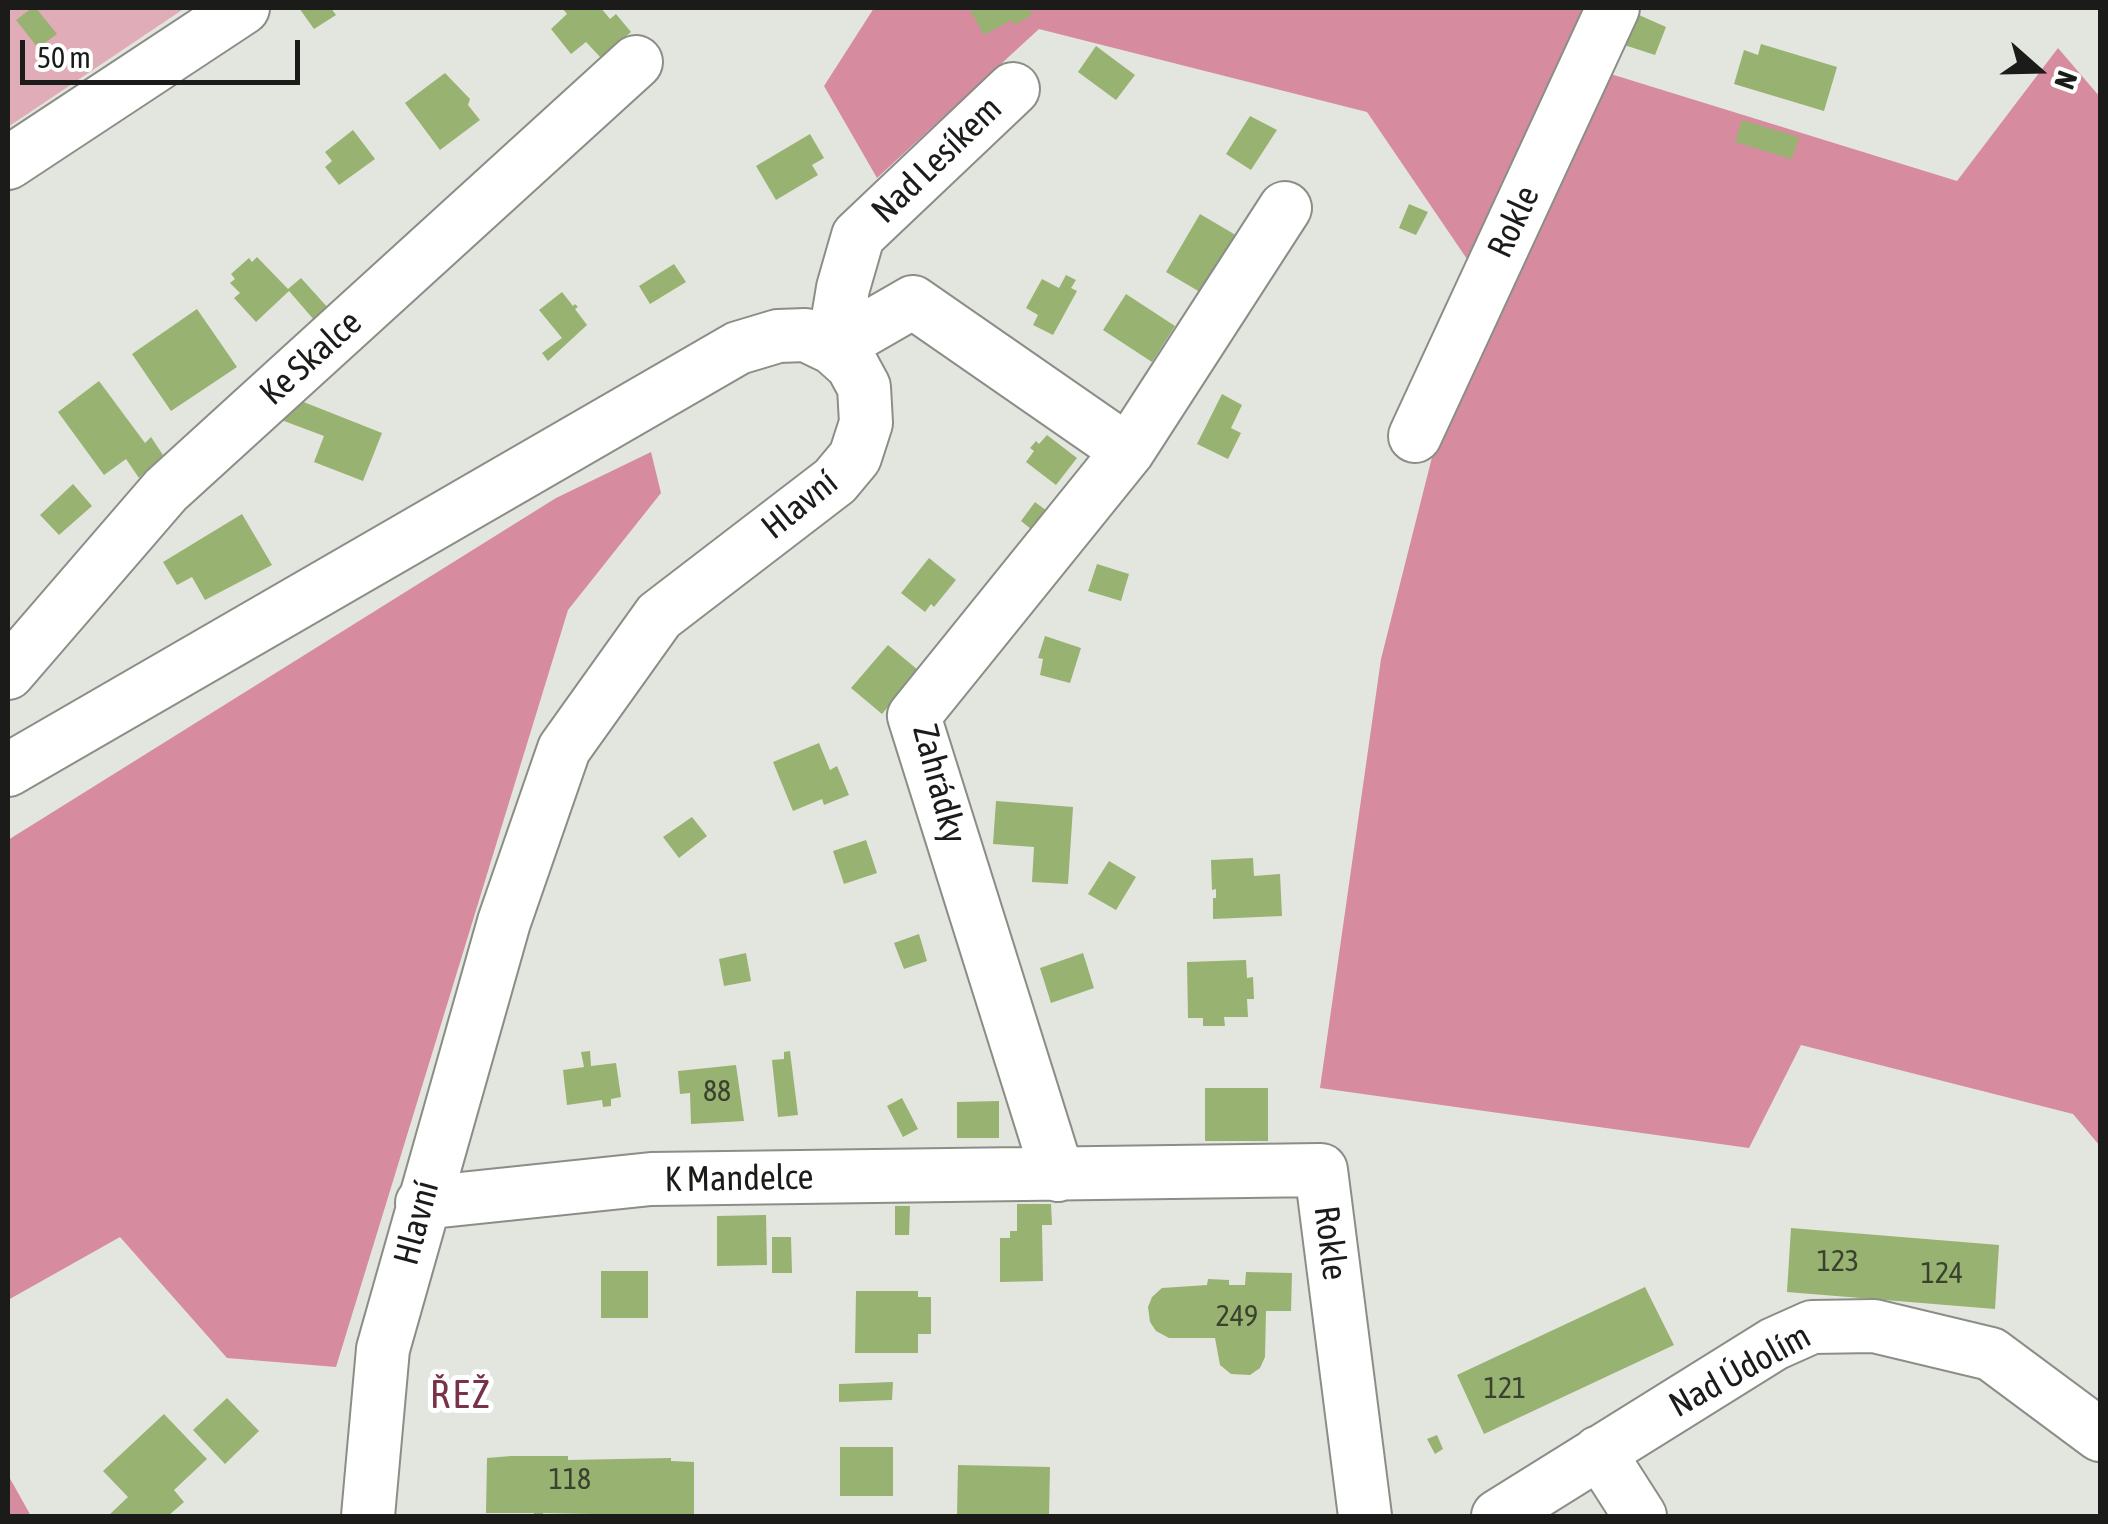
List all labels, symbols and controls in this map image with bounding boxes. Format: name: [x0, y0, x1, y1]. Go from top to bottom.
scale bar: [25, 20, 305, 82]
north arrow: [1988, 20, 2088, 120]
text: 50 m: [37, 40, 91, 74]
text: N: [2048, 67, 2084, 94]
street label: Nad Lesíkem: [863, 88, 1011, 232]
street label: Rokle: [1479, 180, 1549, 264]
street label: Ke Skalce: [252, 302, 370, 414]
street label: Hlavní: [754, 462, 846, 548]
street label: Zahrádky: [903, 720, 975, 848]
house number: 88: [703, 1074, 731, 1110]
street label: K Mandelce: [664, 1157, 814, 1201]
street label: Hlavní: [386, 1176, 448, 1270]
street label: Rokle: [1305, 1204, 1355, 1282]
house number: 123: [1817, 1244, 1859, 1280]
house number: 124: [1921, 1256, 1963, 1292]
house number: 249: [1216, 1299, 1258, 1335]
street label: Nad Údolím: [1662, 1315, 1818, 1427]
district label: ŘEŽ: [430, 1371, 492, 1419]
house number: 121: [1484, 1371, 1526, 1407]
house number: 118: [549, 1462, 591, 1498]

